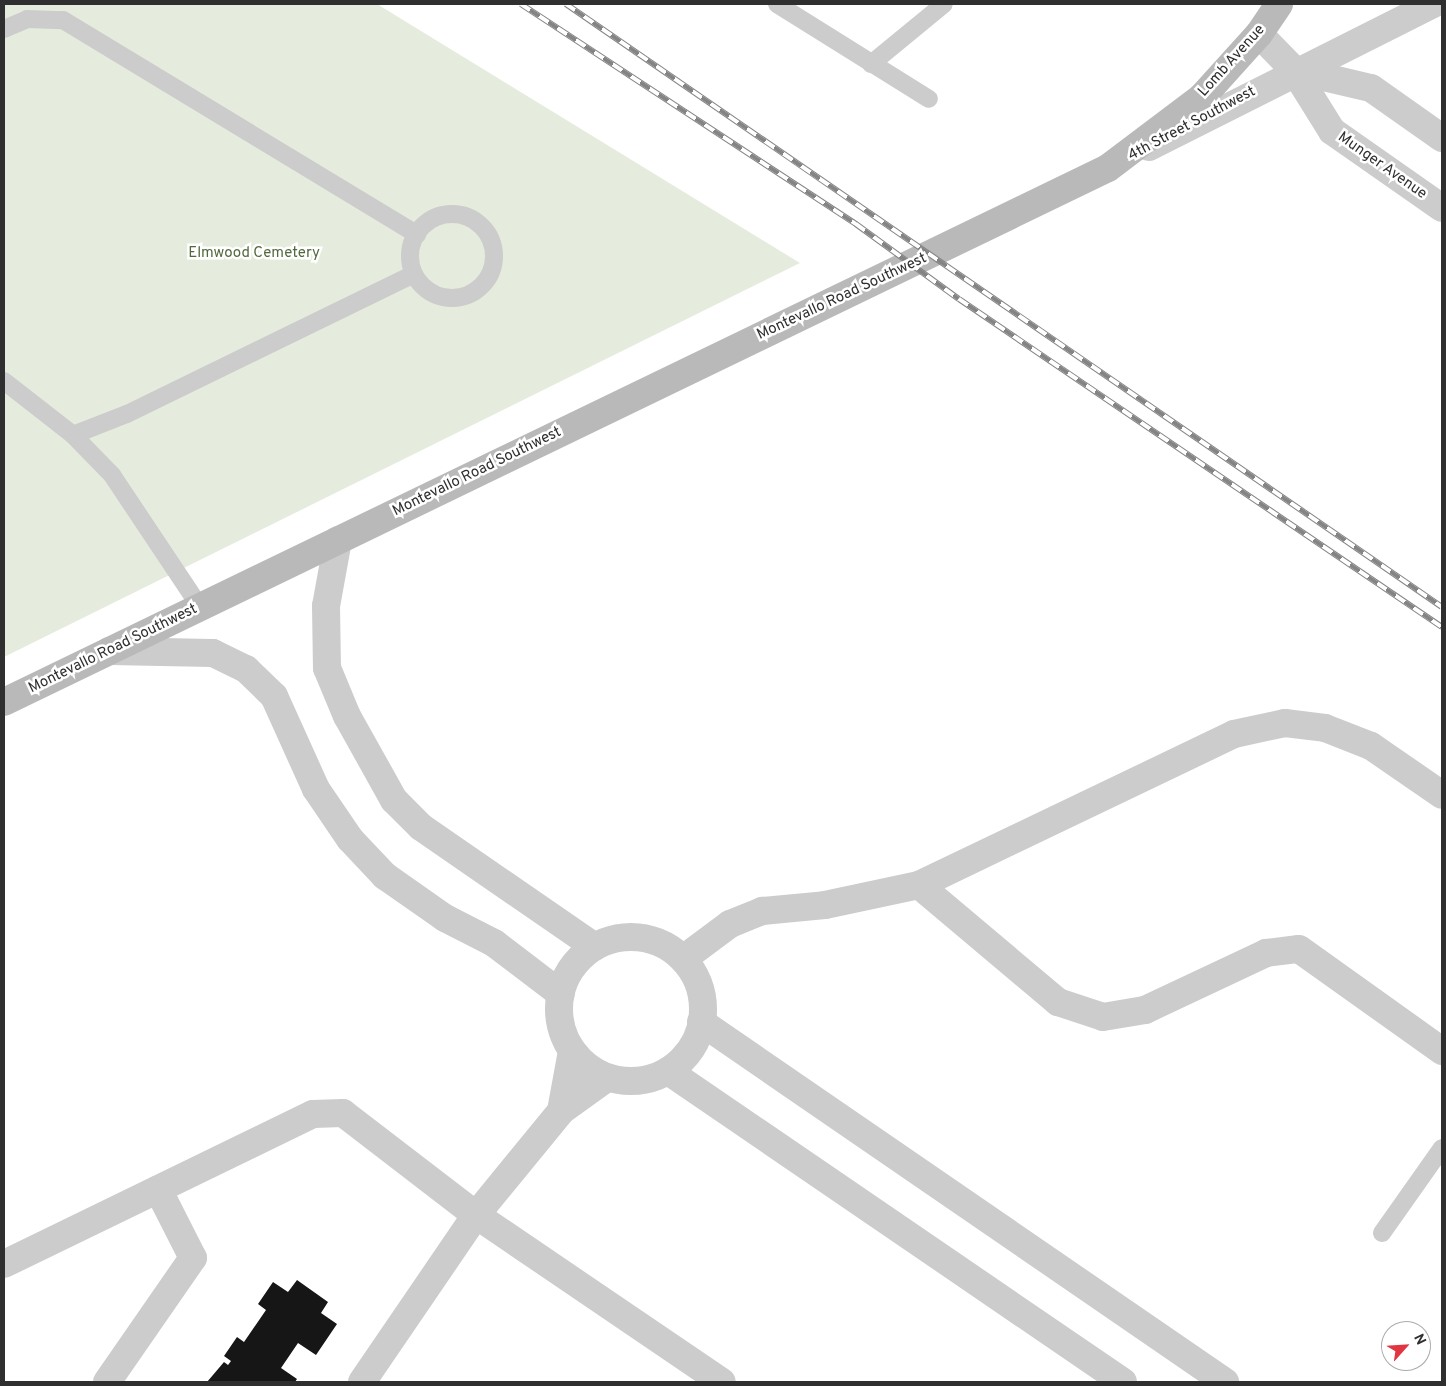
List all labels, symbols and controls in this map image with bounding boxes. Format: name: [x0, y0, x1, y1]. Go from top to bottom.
street label: Lomb Avenue: [1195, 21, 1269, 101]
street label: 4th Street Southwest: [1125, 83, 1259, 165]
street label: Munger Avenue: [1334, 128, 1430, 204]
park label: Elmwood Cemetery: [188, 245, 320, 263]
street label: Montevallo Road Southwest: [754, 250, 930, 344]
street label: Montevallo Road Southwest: [390, 423, 564, 521]
street label: Montevallo Road Southwest: [26, 600, 200, 698]
north arrow: [1381, 1321, 1431, 1371]
text: N: [1409, 1331, 1429, 1348]

